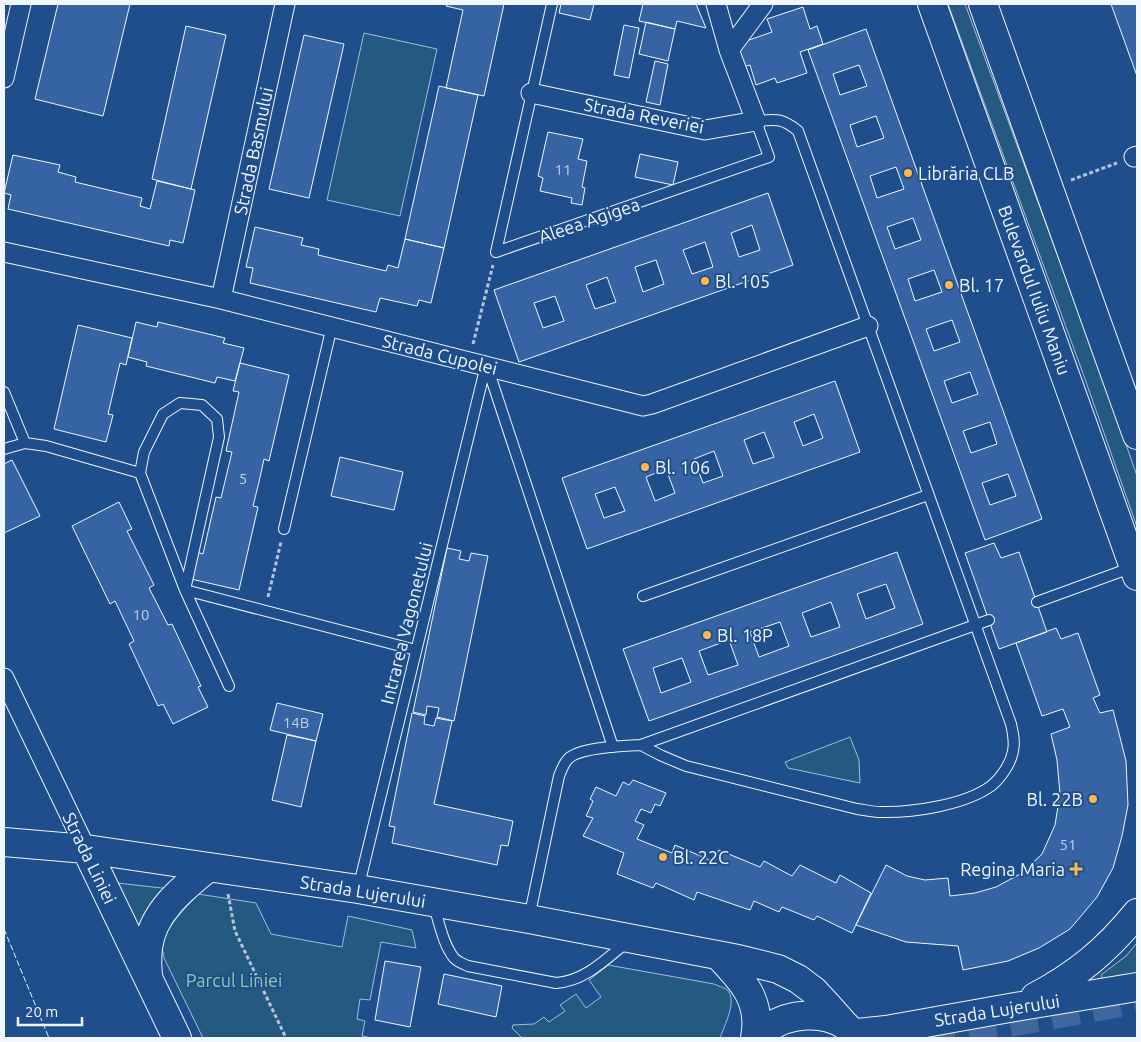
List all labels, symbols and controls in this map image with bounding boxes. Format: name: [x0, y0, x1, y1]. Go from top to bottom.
street label: Strada Basmului: [230, 85, 276, 217]
street label: Strada Reveriei: [582, 94, 706, 136]
house number: 11: [555, 161, 571, 178]
place label: Librăria CLB: [918, 163, 1014, 183]
marker: Librăria CLB: [902, 167, 914, 179]
street label: Aleea Agigea: [536, 193, 642, 247]
street label: Bulevardul Iuliu Maniu: [995, 202, 1075, 378]
place label: Bl. 105: [715, 271, 770, 291]
marker: Bl. 105: [699, 275, 711, 287]
place label: Bl. 17: [959, 275, 1004, 295]
marker: Bl. 17: [943, 279, 955, 291]
street label: Strada Cupolei: [380, 330, 500, 378]
place label: Bl. 106: [655, 457, 710, 477]
marker: Bl. 106: [639, 461, 651, 473]
house number: 5: [239, 470, 247, 487]
street label: Intrarea Vagonetului: [376, 540, 436, 706]
house number: 10: [133, 606, 149, 623]
place label: Bl. 18P: [717, 625, 773, 645]
marker: Bl. 18P: [701, 629, 713, 641]
house number: 14B: [283, 714, 309, 731]
place label: Bl. 22B: [1027, 789, 1083, 809]
marker: Bl. 22B: [1087, 793, 1099, 805]
street label: Strada Liniei: [59, 809, 121, 907]
house number: 51: [1060, 836, 1076, 853]
place label: Bl. 22C: [673, 847, 729, 867]
marker: Bl. 22C: [657, 851, 669, 863]
place label: Regina Maria: [960, 859, 1065, 879]
marker: Regina Maria: [1069, 862, 1083, 876]
street label: Strada Lujerului: [299, 871, 427, 911]
park label: Parcul Liniei: [186, 970, 282, 990]
street label: Strada Lujerului: [933, 990, 1061, 1030]
scale bar: [18, 994, 81, 1026]
text: 20 m: [25, 1003, 58, 1020]

